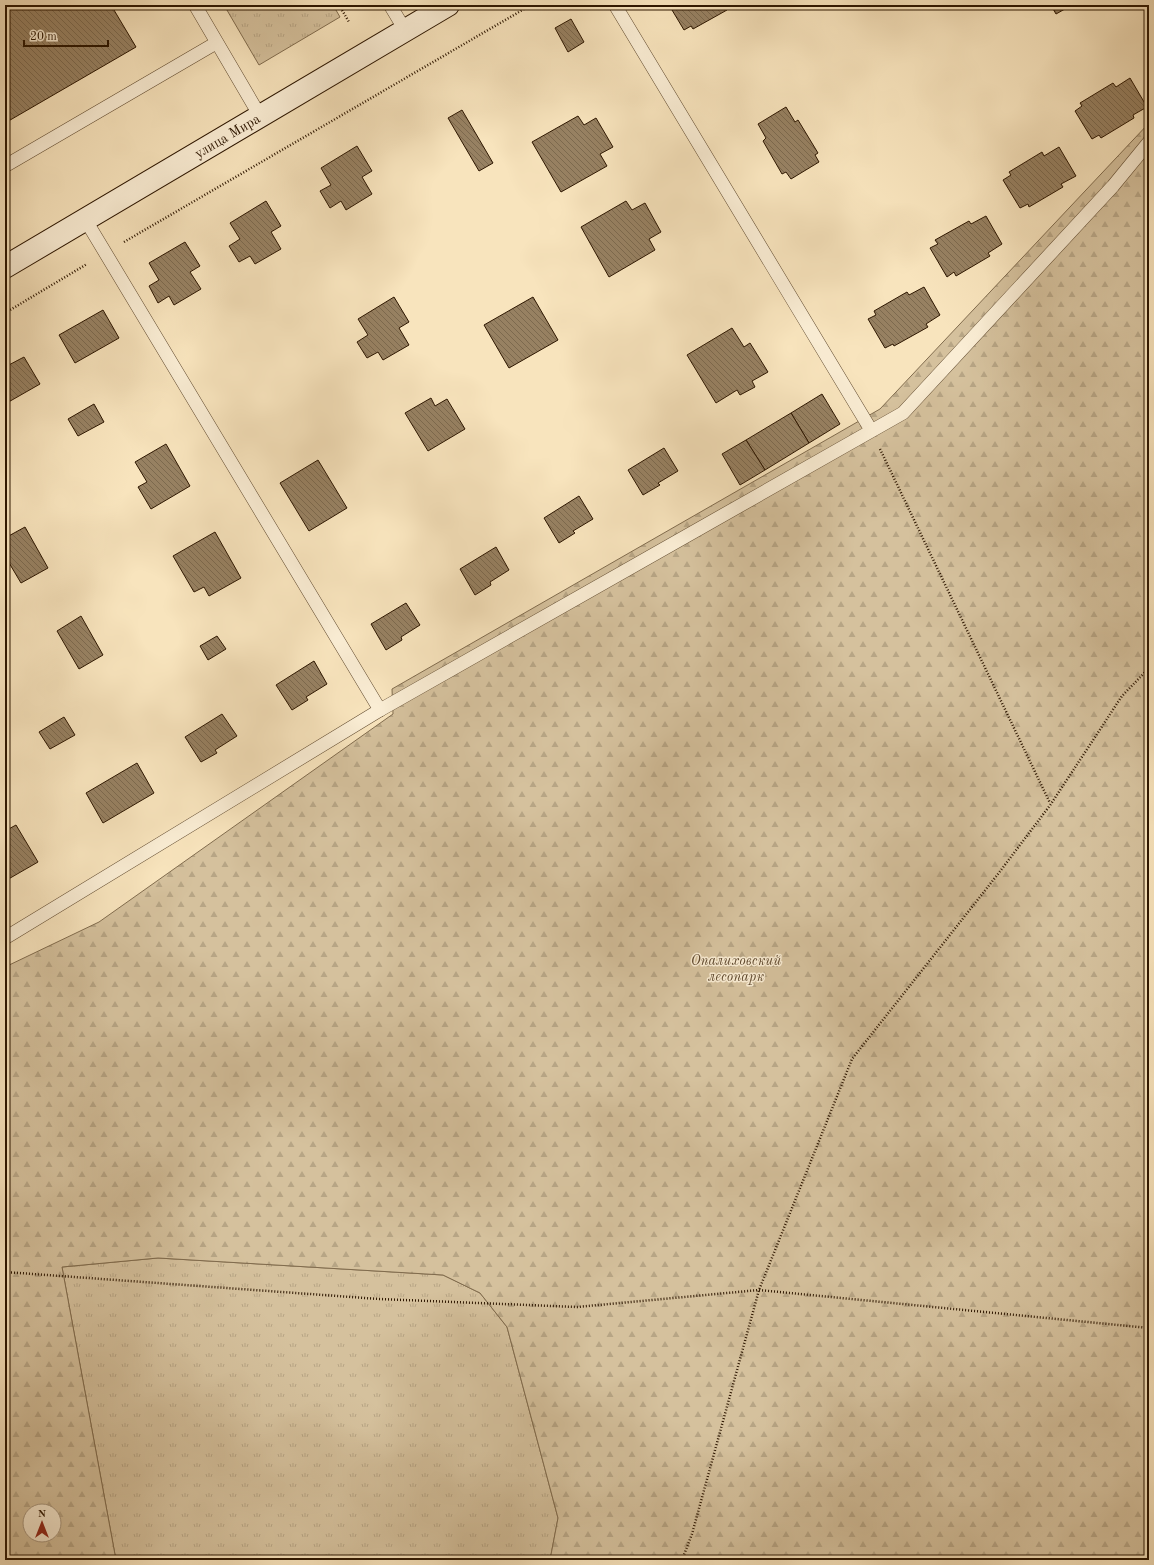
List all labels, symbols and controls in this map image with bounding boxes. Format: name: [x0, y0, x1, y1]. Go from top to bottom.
scale bar: [24, 22, 108, 48]
text: 20 m: [30, 31, 57, 43]
street label: улица Мира: [192, 112, 263, 161]
park label: Опалиховский лесопарк: [691, 954, 781, 985]
north arrow: [22, 1503, 62, 1543]
text: N: [38, 1509, 47, 1520]

